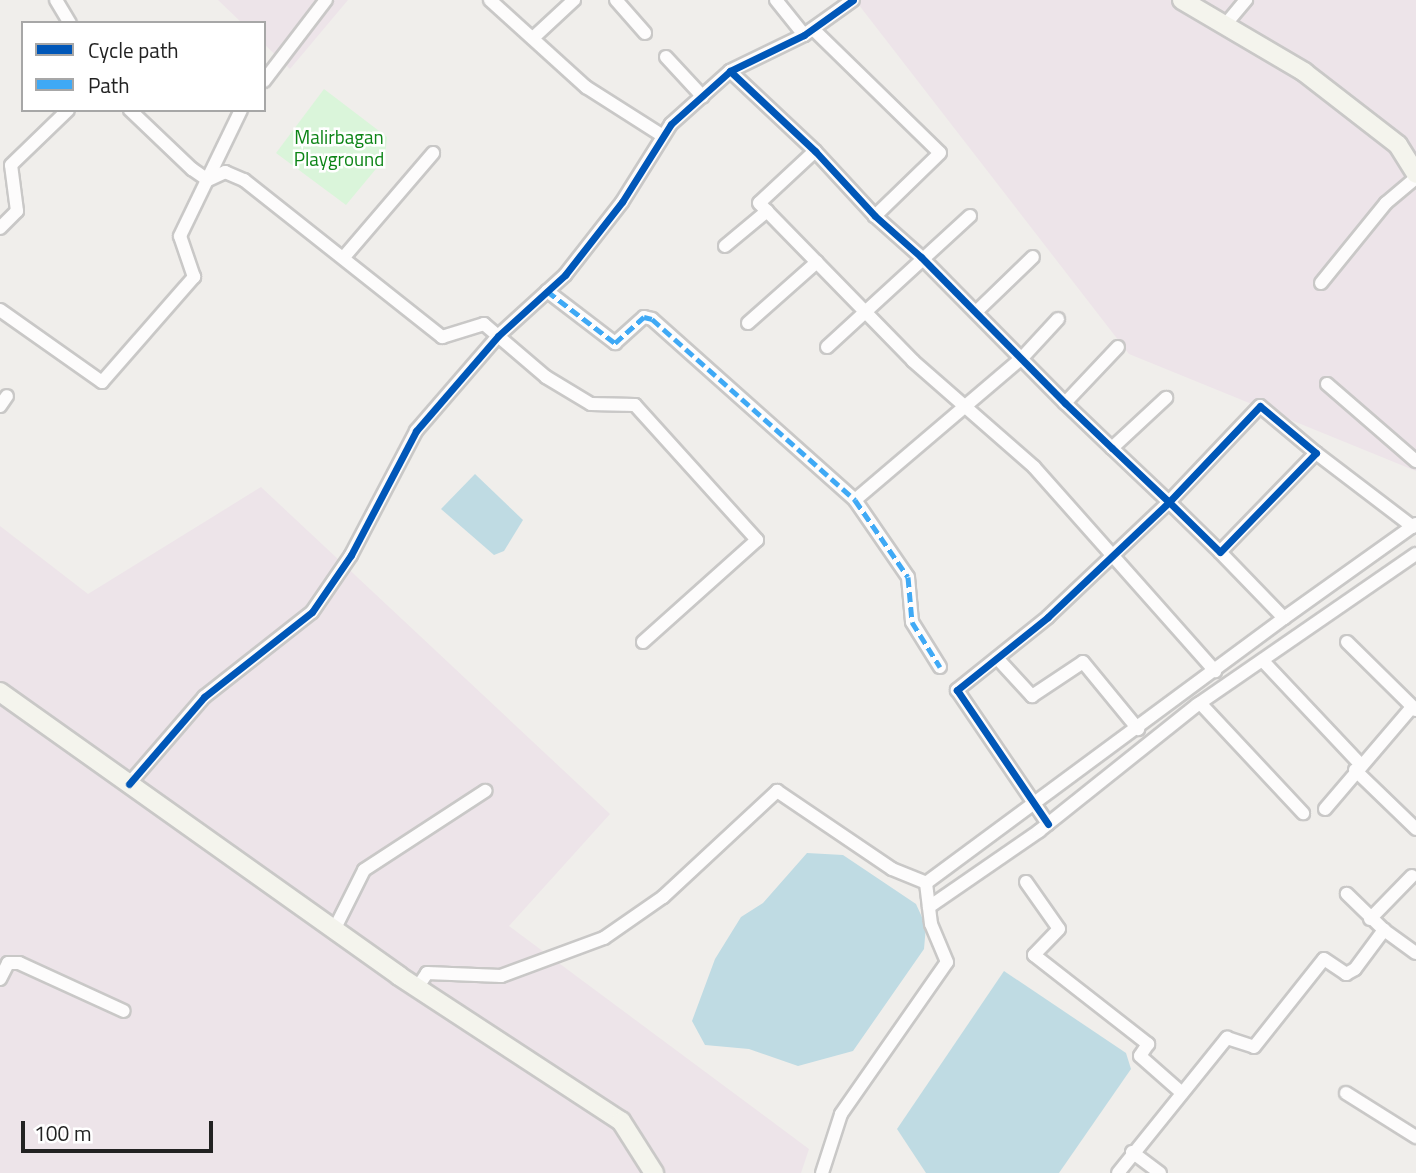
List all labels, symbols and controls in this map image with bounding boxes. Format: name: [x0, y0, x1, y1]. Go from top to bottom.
legend: [21, 21, 266, 112]
text: Cycle path: [88, 34, 179, 66]
text: Path: [88, 69, 130, 101]
park label: Malirbagan Playground: [294, 126, 384, 170]
scale bar: [24, 1106, 217, 1150]
text: 100 m: [34, 1117, 91, 1149]

